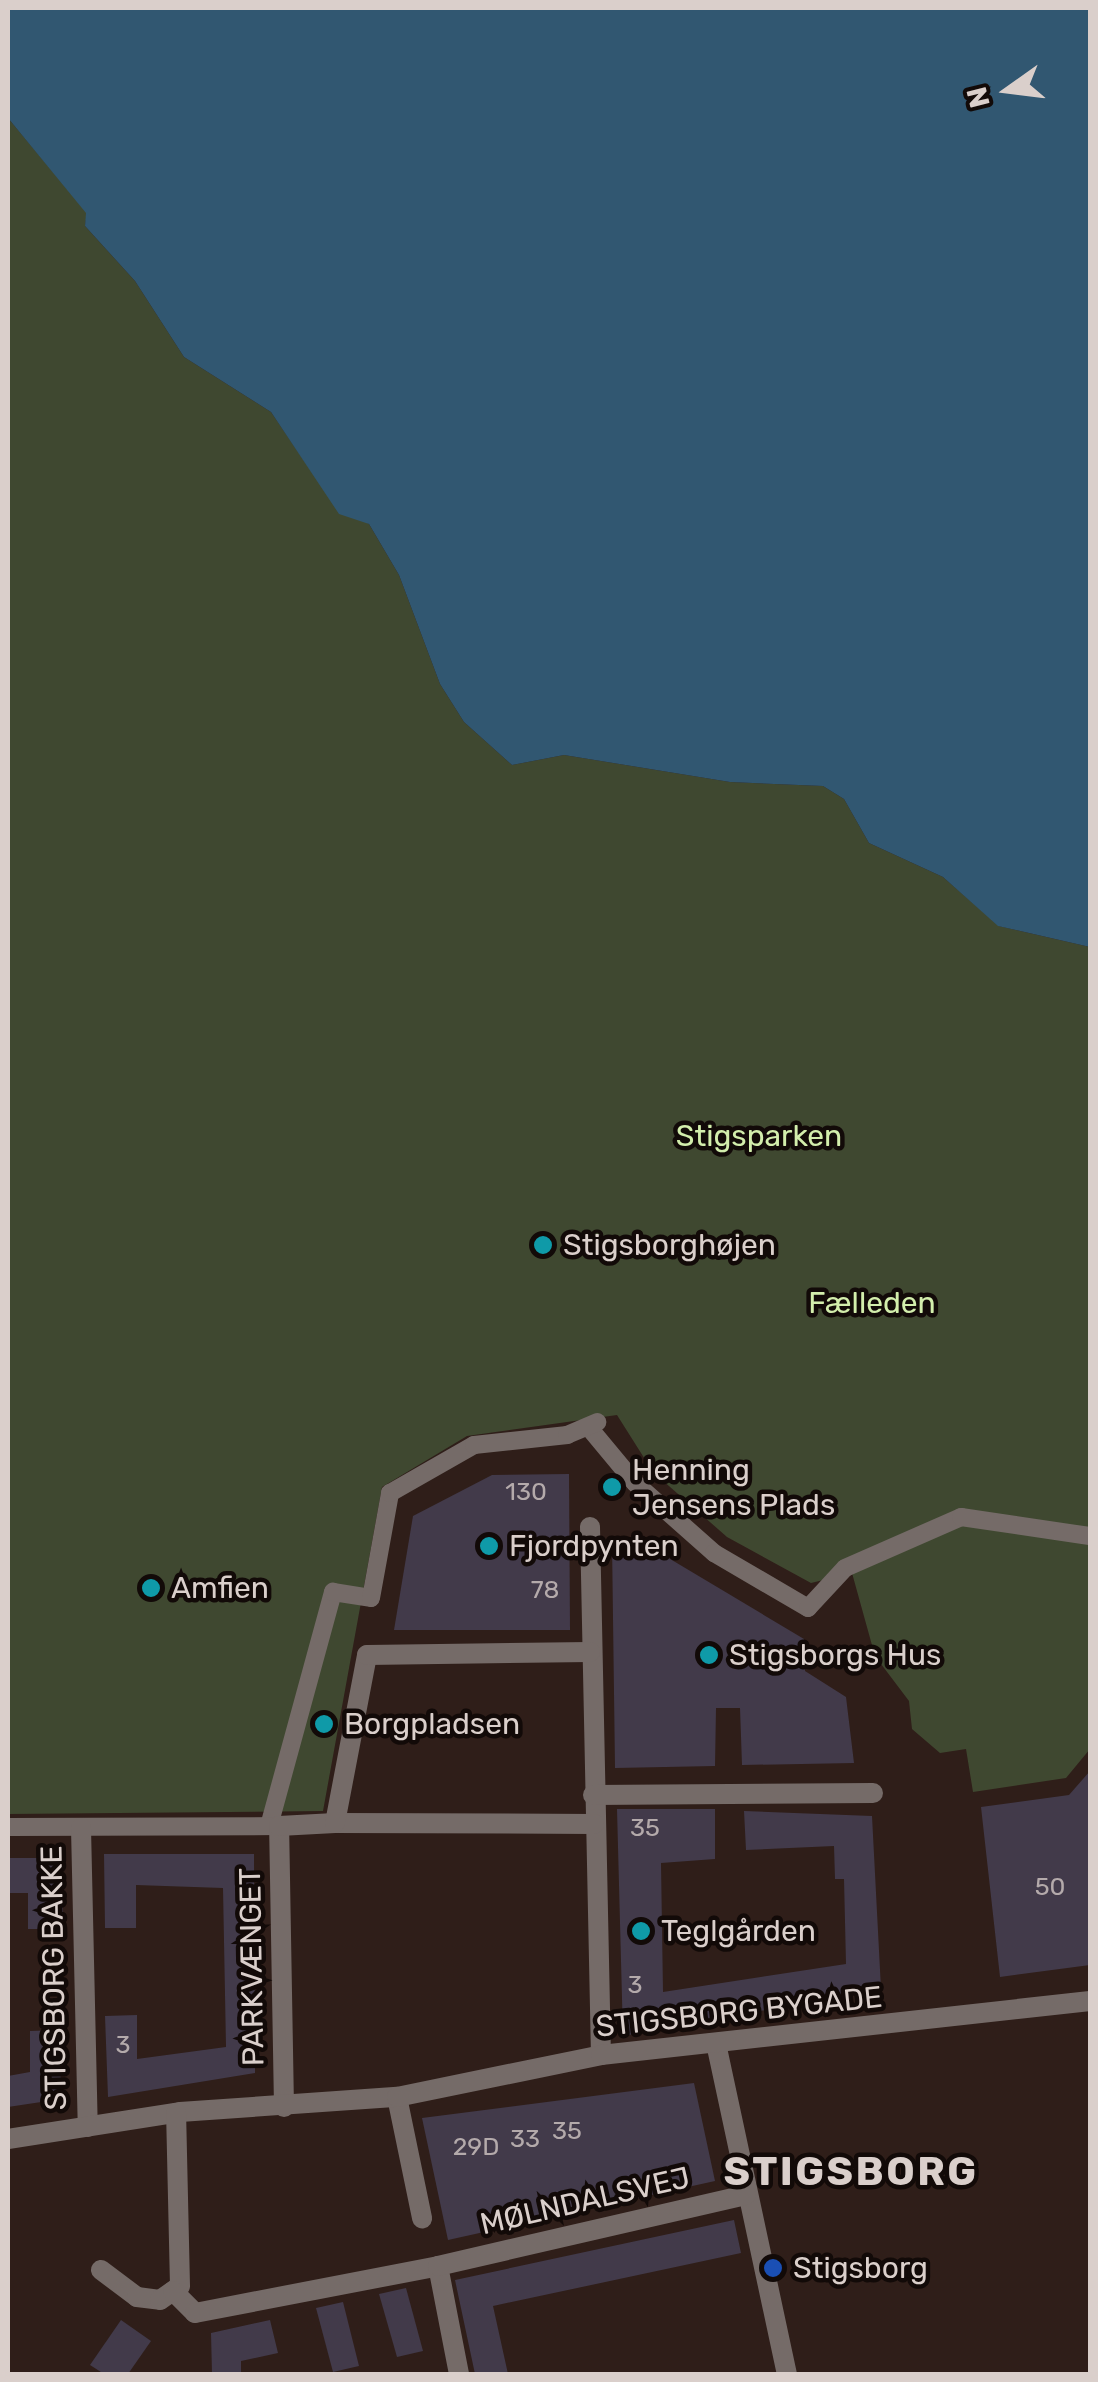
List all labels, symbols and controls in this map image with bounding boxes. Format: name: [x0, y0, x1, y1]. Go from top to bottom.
north arrow: [958, 40, 1058, 140]
text: N: [960, 84, 997, 111]
park label: Stigsparken: [676, 1118, 842, 1154]
place label: Stigsborghøjen: [563, 1227, 776, 1263]
marker: Stigsborghøjen: [532, 1234, 554, 1256]
park label: Fælleden: [808, 1285, 936, 1321]
place label: Henning Jensens Plads: [632, 1452, 835, 1522]
marker: Henning Jensens Plads: [601, 1476, 623, 1498]
house number: 130: [505, 1477, 547, 1507]
place label: Fjordpynten: [509, 1528, 679, 1564]
marker: Fjordpynten: [478, 1535, 500, 1557]
place label: Amfien: [171, 1570, 269, 1606]
house number: 78: [531, 1575, 559, 1605]
marker: Amfien: [140, 1577, 162, 1599]
place label: Stigsborgs Hus: [729, 1637, 941, 1673]
marker: Stigsborgs Hus: [698, 1644, 720, 1666]
place label: Borgpladsen: [344, 1706, 520, 1742]
marker: Borgpladsen: [313, 1713, 335, 1735]
house number: 35: [630, 1813, 660, 1843]
street label: STIGSBORG BAKKE: [34, 1845, 74, 2111]
street label: PARKVÆNGET: [232, 1867, 272, 2067]
house number: 50: [1035, 1872, 1065, 1902]
place label: Teglgården: [661, 1913, 816, 1949]
marker: Teglgården: [630, 1920, 652, 1942]
house number: 3: [627, 1970, 643, 2000]
street label: STIGSBORG BYGADE: [594, 1979, 884, 2045]
house number: 3: [115, 2030, 131, 2060]
house number: 35: [552, 2116, 582, 2146]
house number: 33: [510, 2124, 540, 2154]
house number: 29D: [453, 2132, 499, 2162]
district label: STIGSBORG: [723, 2148, 979, 2196]
street label: MØLNDALSVEJ: [477, 2159, 693, 2243]
place label: Stigsborg: [793, 2250, 928, 2286]
marker: Stigsborg: [762, 2257, 784, 2279]

